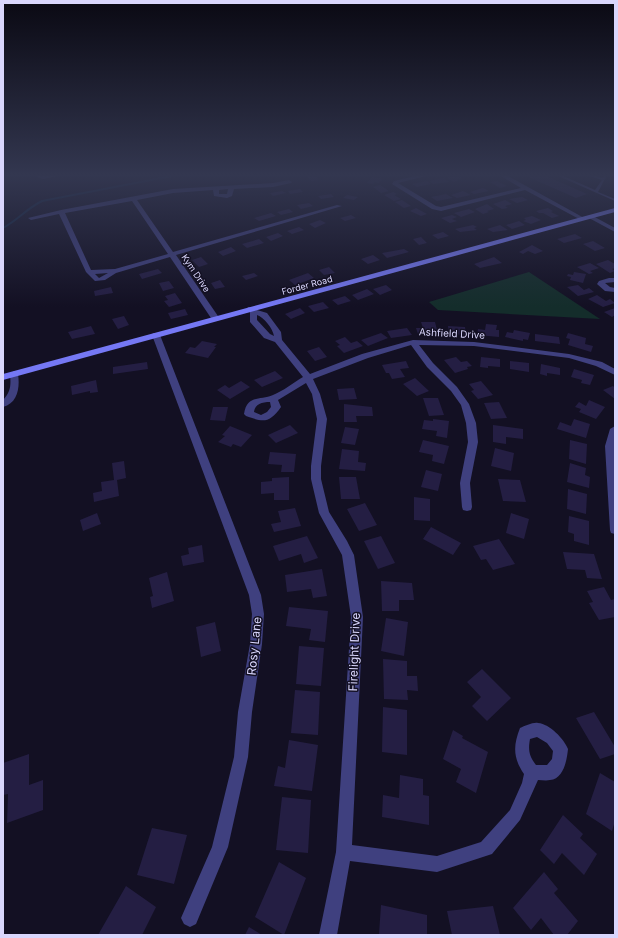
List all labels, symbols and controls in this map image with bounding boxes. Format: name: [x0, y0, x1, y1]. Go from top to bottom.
street label: Kym Drive: [179, 252, 213, 294]
street label: Forder Road: [280, 273, 334, 297]
street label: Ashfield Drive: [419, 325, 486, 341]
street label: Firelight Drive: [345, 612, 363, 692]
street label: Rosy Lane: [243, 616, 265, 676]

